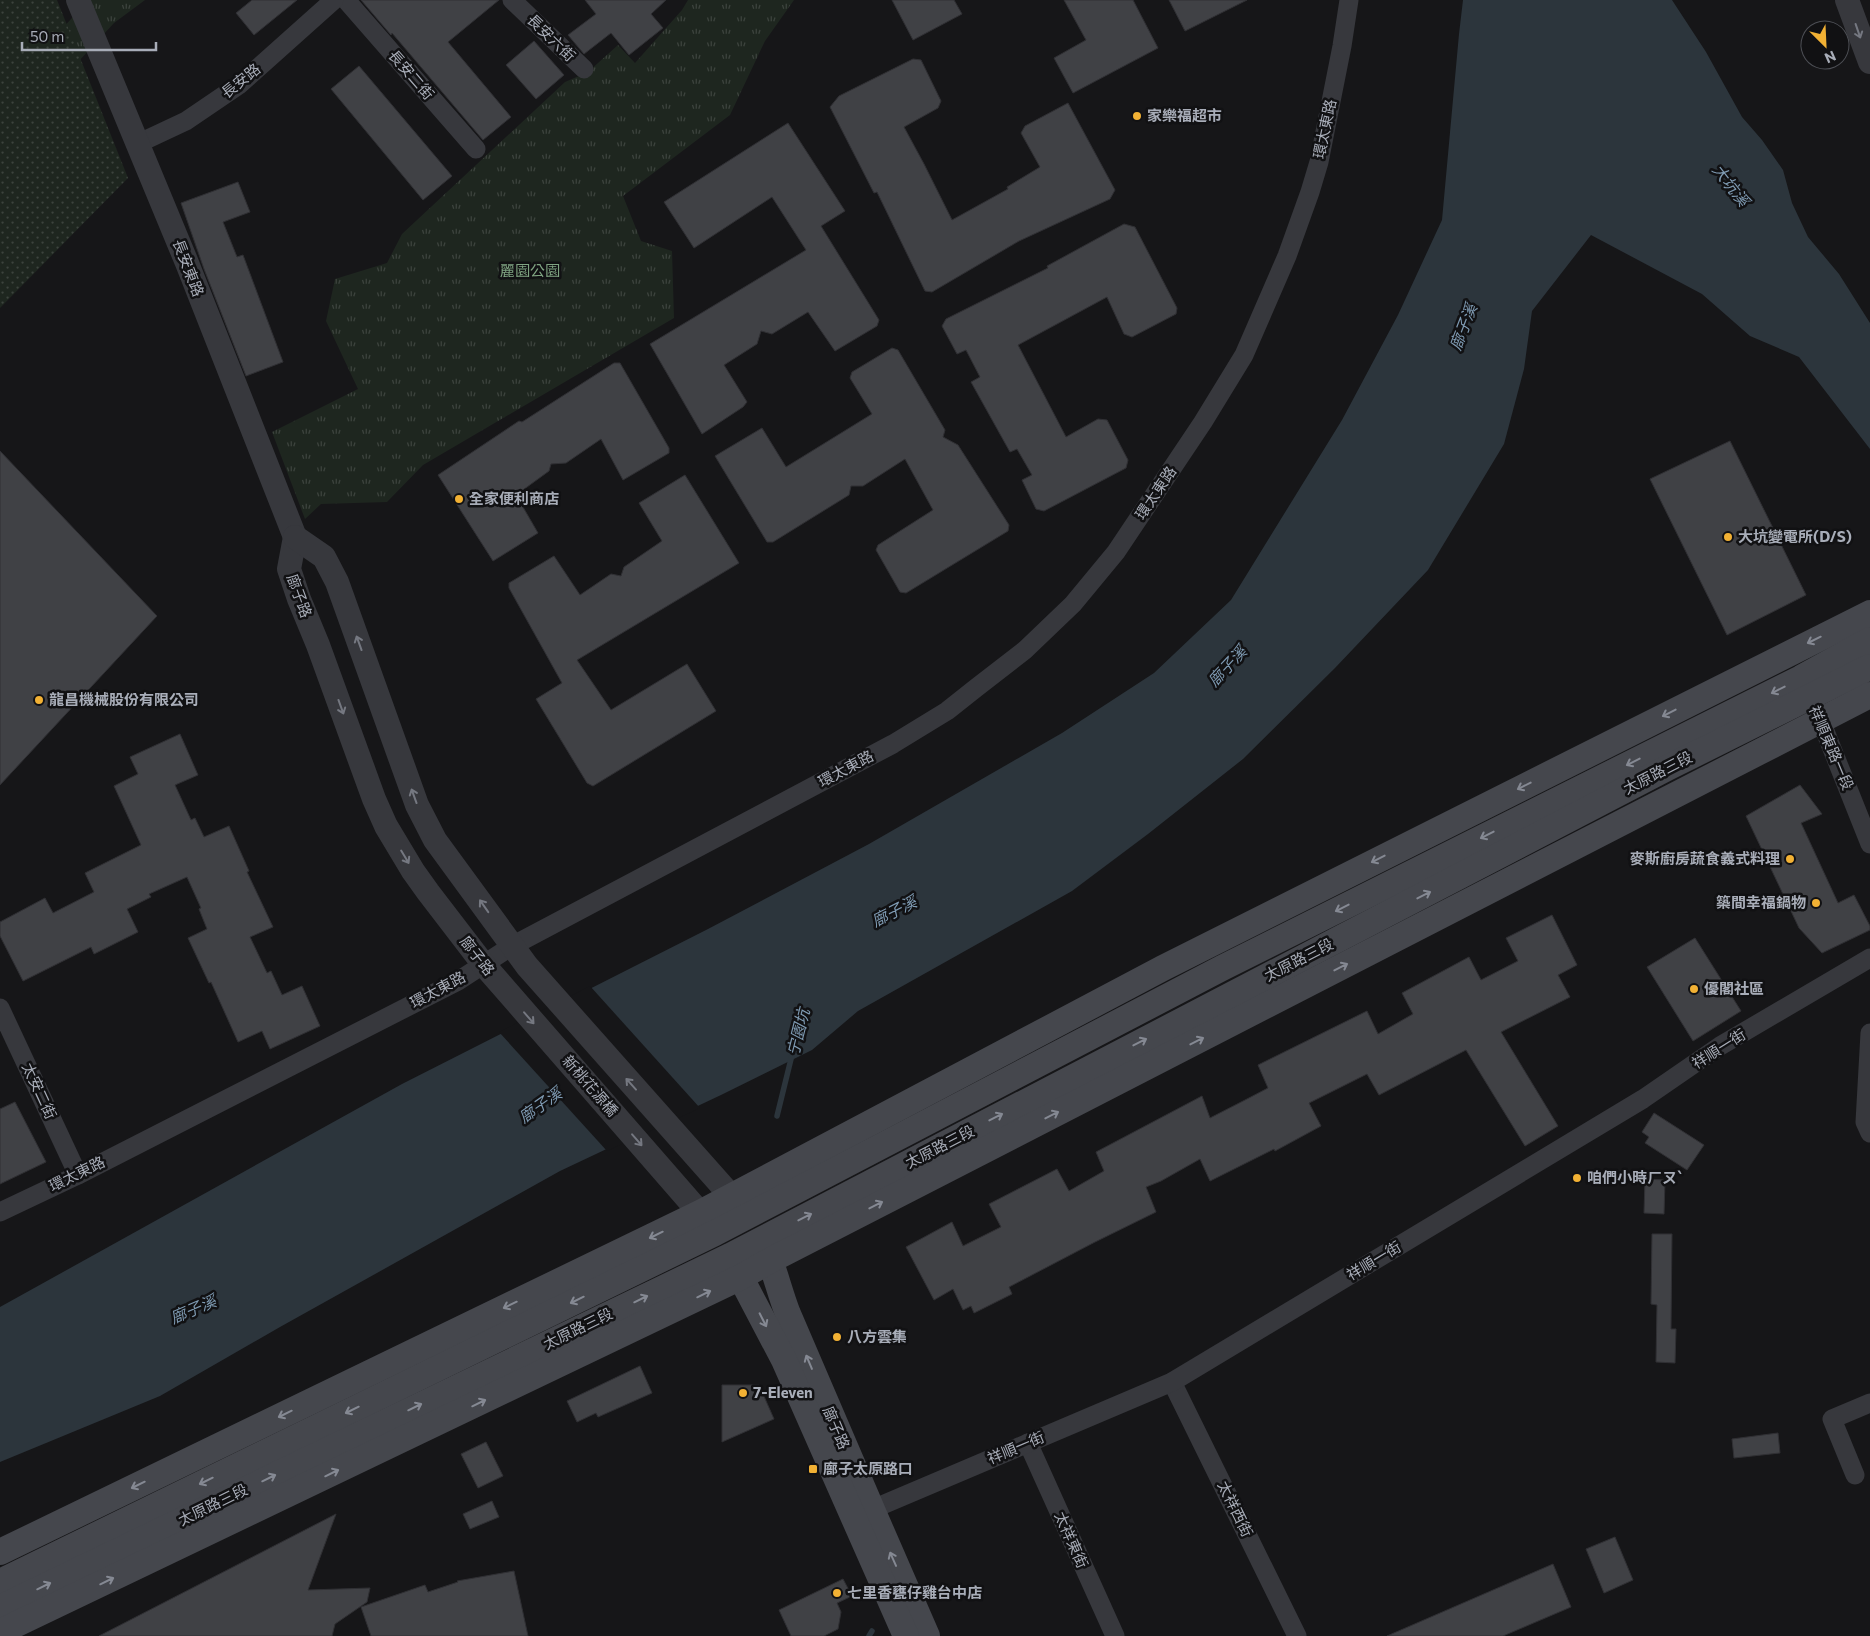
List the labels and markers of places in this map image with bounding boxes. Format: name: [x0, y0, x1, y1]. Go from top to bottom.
place label: 家樂福超市: [1147, 106, 1222, 124]
marker: 家樂福超市: [1131, 110, 1143, 122]
place label: 全家便利商店: [469, 489, 559, 507]
marker: 全家便利商店: [453, 493, 465, 505]
place label: 大坑變電所(D/S): [1738, 527, 1852, 545]
marker: 大坑變電所(D/S): [1722, 531, 1734, 543]
place label: 龍昌機械股份有限公司: [49, 690, 199, 708]
marker: 龍昌機械股份有限公司: [33, 694, 45, 706]
place label: 麥斯廚房蔬食義式料理: [1630, 849, 1780, 867]
marker: 麥斯廚房蔬食義式料理: [1784, 853, 1796, 865]
place label: 築間幸福鍋物: [1716, 893, 1806, 911]
marker: 築間幸福鍋物: [1810, 897, 1822, 909]
place label: 優閣社區: [1704, 979, 1764, 997]
marker: 優閣社區: [1688, 983, 1700, 995]
place label: 咱們小時ㄏㄡˋ: [1587, 1168, 1682, 1186]
marker: 咱們小時ㄏㄡˋ: [1571, 1172, 1583, 1184]
place label: 八方雲集: [847, 1327, 907, 1345]
marker: 八方雲集: [831, 1331, 843, 1343]
place label: 7-Eleven: [753, 1383, 813, 1401]
marker: 7-Eleven: [737, 1387, 749, 1399]
place label: 廍子太原路口: [823, 1459, 913, 1477]
marker: 廍子太原路口: [807, 1463, 819, 1475]
place label: 七里香甕仔雞台中店: [847, 1583, 982, 1601]
marker: 七里香甕仔雞台中店: [831, 1587, 843, 1599]

